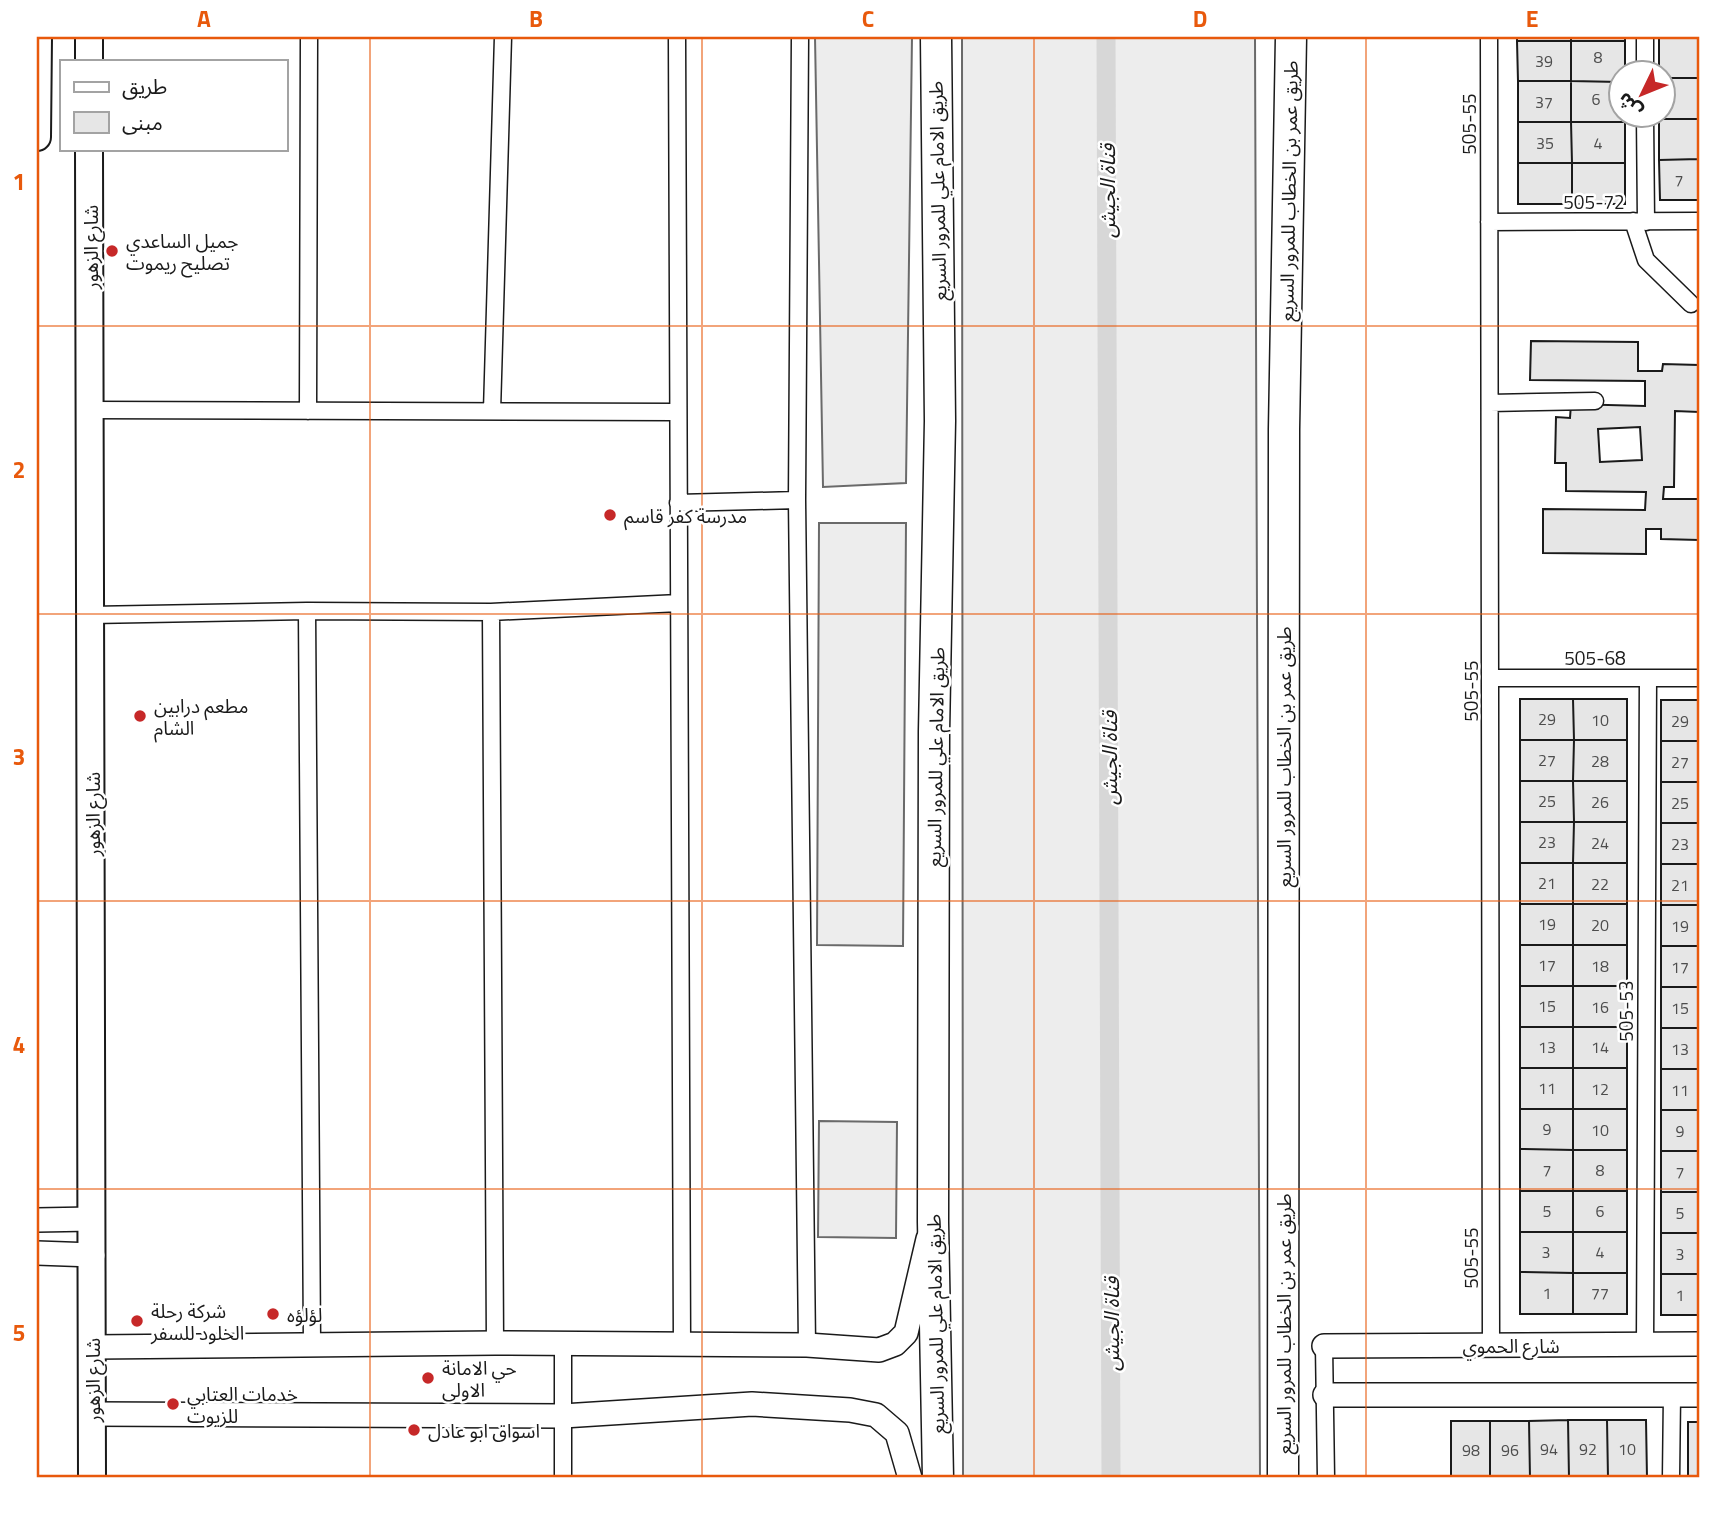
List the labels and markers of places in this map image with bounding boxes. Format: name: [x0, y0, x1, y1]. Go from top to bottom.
place label: جميل الساعدي تصليح ريموت: [126, 226, 239, 278]
marker: جميل الساعدي تصليح ريموت: [104, 243, 120, 259]
place label: مدرسة كفر قاسم: [624, 501, 747, 531]
marker: مدرسة كفر قاسم: [602, 507, 618, 523]
place label: مطعم درابين الشام: [154, 691, 248, 743]
marker: مطعم درابين الشام: [132, 708, 148, 724]
place label: شركة رحلة الخلود للسفر: [150, 1296, 244, 1347]
place label: لؤلؤه: [287, 1300, 323, 1329]
marker: لؤلؤه: [265, 1306, 281, 1322]
marker: شركة رحلة الخلود للسفر: [129, 1313, 145, 1329]
place label: حي الامانة الاولى: [442, 1353, 517, 1404]
marker: حي الامانة الاولى: [420, 1370, 436, 1386]
place label: خدمات العتابي للزيوت: [187, 1379, 298, 1430]
marker: خدمات العتابي للزيوت: [165, 1396, 181, 1412]
place label: اسواق ابو عادل: [428, 1416, 540, 1445]
marker: اسواق ابو عادل: [406, 1422, 422, 1438]

